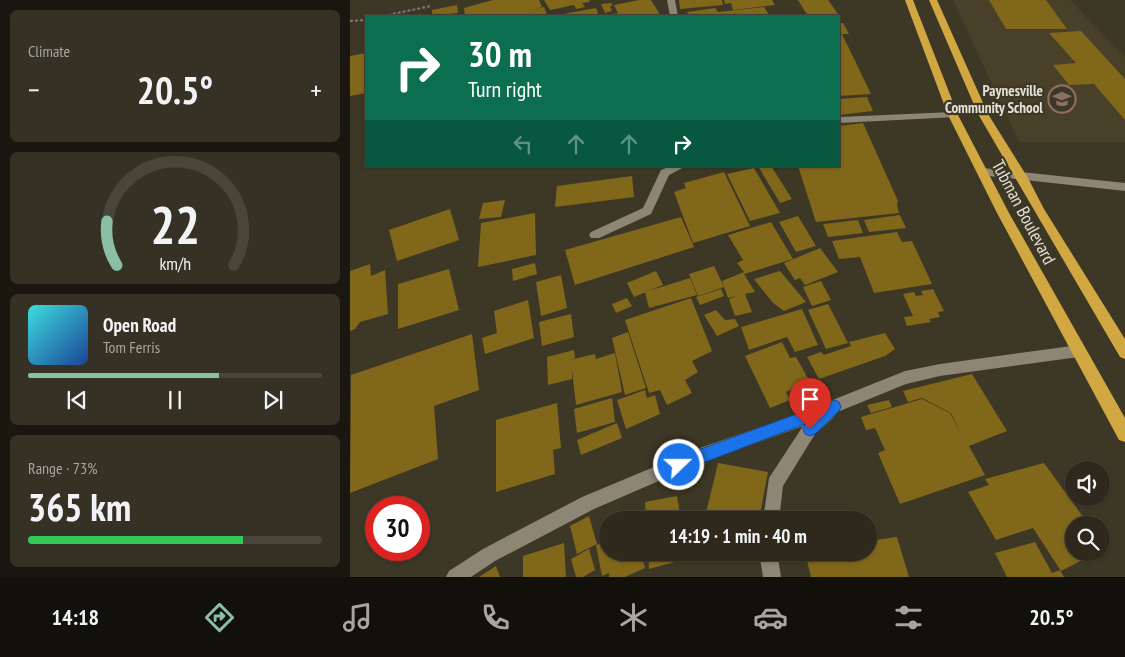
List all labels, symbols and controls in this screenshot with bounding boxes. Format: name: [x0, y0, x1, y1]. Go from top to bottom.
text: 30 m: [468, 31, 532, 77]
icon: right: [385, 35, 450, 100]
text: Climate: [28, 41, 70, 61]
text: 20.5°: [137, 65, 213, 114]
text: −: [28, 71, 40, 108]
text: +: [310, 71, 322, 108]
text: Turn right: [468, 75, 542, 103]
place label: Paynesville Community School: [945, 81, 1043, 117]
school or university icon: Paynesville Community School: [1047, 84, 1077, 114]
icon: left: [509, 130, 537, 158]
icon: ahead: [562, 130, 590, 158]
icon: ahead: [615, 130, 643, 158]
icon: right: [668, 130, 696, 158]
street label: Tubman Boulevard: [987, 156, 1061, 268]
text: 22: [150, 191, 200, 258]
text: km/h: [159, 252, 191, 275]
text: Open Road: [103, 313, 176, 337]
text: Tom Ferris: [103, 337, 160, 357]
pin: [789, 378, 831, 429]
icon: arrive: [796, 385, 824, 413]
icon: previous: [63, 386, 91, 414]
icon: pause: [161, 386, 189, 414]
icon: next: [259, 386, 287, 414]
position arrow: [652, 438, 704, 490]
text: Range · 73%: [28, 458, 97, 478]
map controls: [1065, 461, 1110, 561]
button: sound: [1065, 461, 1110, 506]
text: 365 km: [28, 482, 131, 531]
speed limit sign: 30: [365, 496, 430, 561]
button: search: [1065, 516, 1110, 561]
text: 14:19 · 1 min · 40 m: [669, 524, 807, 548]
icon: directions: [202, 600, 237, 635]
icon: music: [340, 600, 375, 635]
icon: phone: [478, 600, 513, 635]
icon: climate: [616, 600, 651, 635]
icon: car: [753, 600, 788, 635]
icon: filters: [891, 600, 926, 635]
text: 14:18: [51, 603, 99, 631]
text: 20.5°: [1029, 603, 1074, 631]

